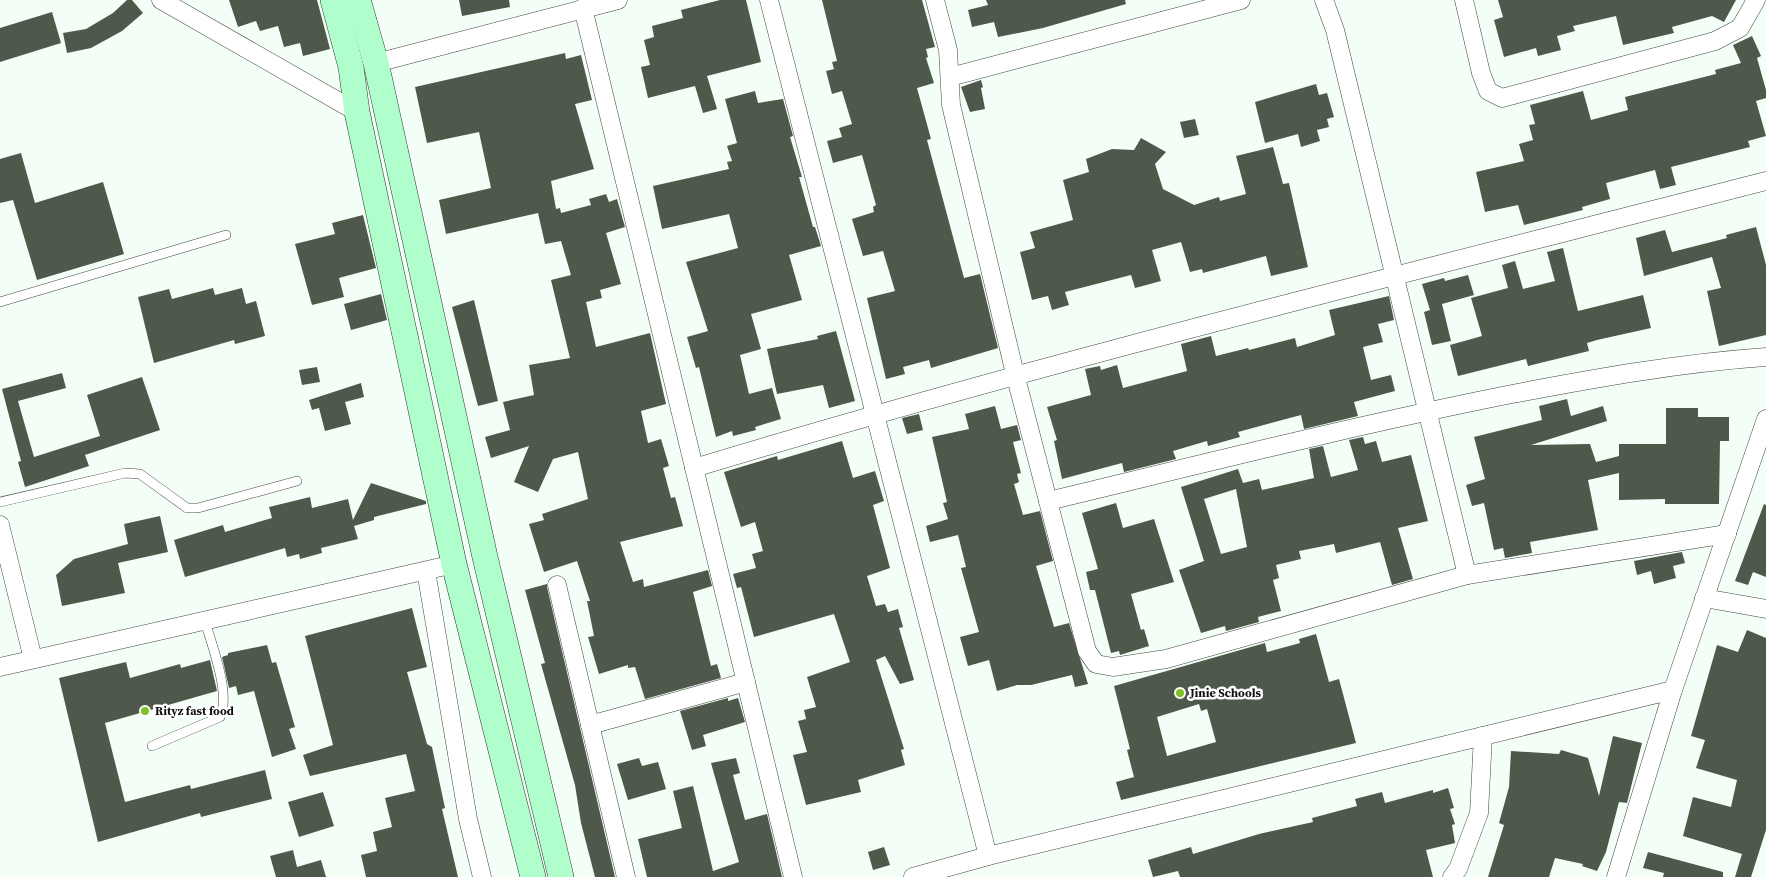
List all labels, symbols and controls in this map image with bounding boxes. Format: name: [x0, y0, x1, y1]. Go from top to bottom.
place label: Jinie Schools: [1189, 685, 1262, 701]
marker: Jinie Schools: [1174, 687, 1186, 699]
place label: Rityz fast food: [155, 703, 234, 719]
marker: Rityz fast food: [139, 705, 151, 717]

